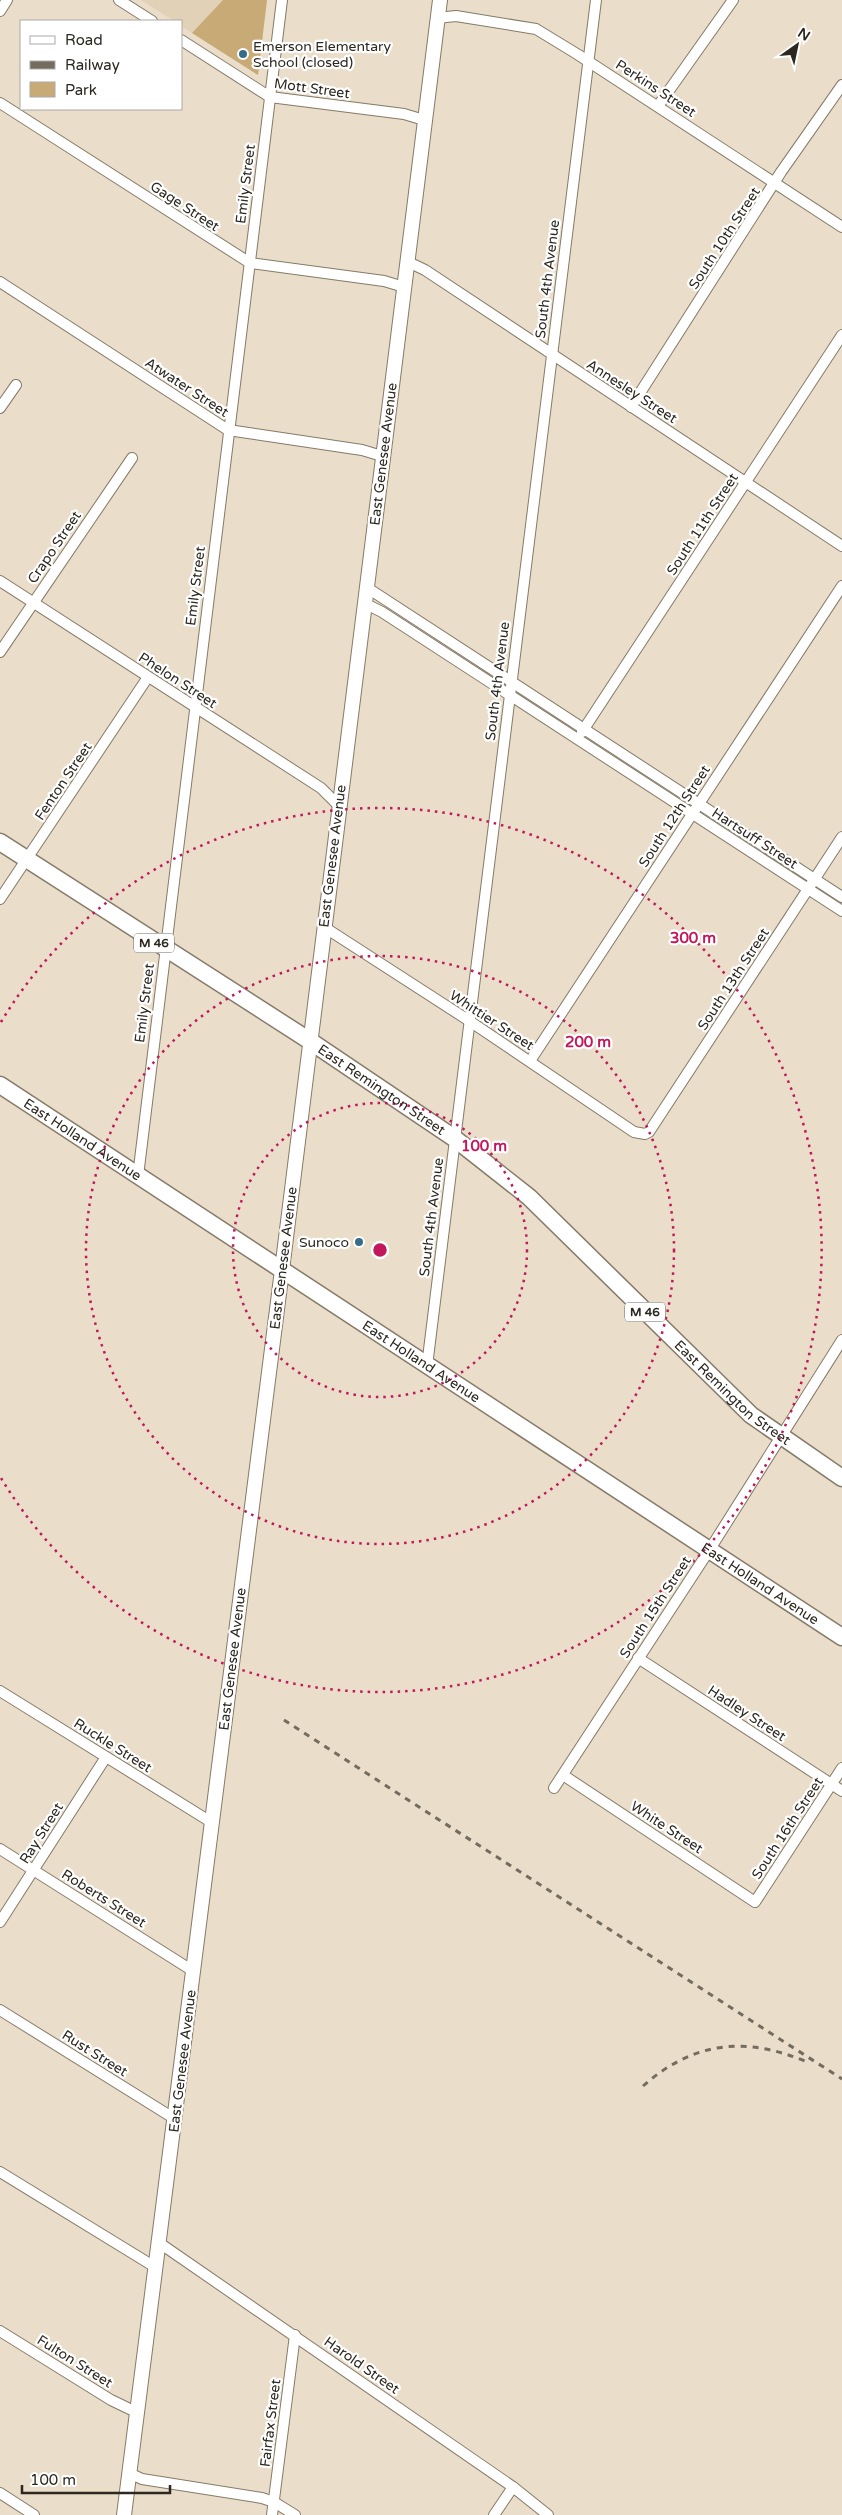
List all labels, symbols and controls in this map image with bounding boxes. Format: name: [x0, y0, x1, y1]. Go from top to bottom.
legend: [20, 20, 182, 110]
north arrow: [772, 20, 822, 70]
text: N: [794, 24, 813, 45]
text: Road: [65, 31, 103, 49]
place label: Emerson Elementary School (closed): [253, 38, 391, 71]
marker: Emerson Elementary School (closed): [237, 48, 249, 60]
text: Railway: [65, 56, 120, 74]
street label: Perkins Street: [612, 56, 700, 121]
street label: Mott Street: [273, 75, 351, 102]
text: Park: [65, 81, 97, 99]
street label: Emily Street: [232, 143, 259, 225]
street label: Gage Street: [147, 178, 223, 235]
street label: South 10th Street: [685, 183, 764, 293]
street label: South 4th Avenue: [532, 219, 563, 339]
street label: Atwater Street: [142, 354, 232, 421]
street label: Annesley Street: [583, 356, 681, 427]
street label: East Genesee Avenue: [366, 382, 401, 526]
street label: South 11th Street: [663, 469, 742, 579]
street label: Crapo Street: [24, 507, 85, 587]
street label: Emily Street: [182, 545, 209, 627]
street label: South 4th Avenue: [482, 621, 513, 741]
street label: Phelon Street: [135, 649, 221, 712]
street label: Fenton Street: [31, 739, 96, 823]
street label: South 12th Street: [635, 761, 714, 871]
street label: East Genesee Avenue: [315, 784, 350, 928]
street label: Hartsuff Street: [709, 804, 801, 873]
street label: South 13th Street: [694, 924, 773, 1034]
text: 300 m: [670, 929, 716, 947]
road number: M 46: [134, 934, 174, 952]
street label: Emily Street: [131, 962, 158, 1044]
street label: Whittier Street: [446, 987, 538, 1054]
text: 200 m: [565, 1033, 611, 1051]
street label: East Remington Street: [315, 1041, 449, 1139]
street label: East Holland Avenue: [20, 1095, 145, 1184]
text: 100 m: [461, 1137, 507, 1155]
street label: South 4th Avenue: [416, 1157, 447, 1277]
street label: East Genesee Avenue: [266, 1186, 301, 1330]
place label: Sunoco: [299, 1234, 349, 1251]
marker: Sunoco: [353, 1236, 365, 1248]
centre of rings: [371, 1241, 389, 1259]
road number: M 46: [625, 1302, 665, 1321]
street label: East Holland Avenue: [359, 1317, 483, 1407]
street label: East Remington Street: [671, 1337, 794, 1449]
street label: East Holland Avenue: [698, 1539, 822, 1629]
street label: South 15th Street: [616, 1552, 695, 1662]
street label: East Genesee Avenue: [215, 1587, 250, 1731]
street label: Hadley Street: [704, 1682, 790, 1745]
street label: Ruckle Street: [71, 1715, 155, 1776]
street label: South 16th Street: [748, 1773, 827, 1883]
street label: White Street: [627, 1798, 707, 1858]
street label: Ray Street: [16, 1799, 67, 1867]
street label: Roberts Street: [58, 1866, 150, 1931]
street label: East Genesee Avenue: [165, 1989, 200, 2133]
street label: Rust Street: [59, 2027, 131, 2081]
street label: Fulton Street: [34, 2331, 116, 2392]
street label: Harold Street: [321, 2333, 403, 2398]
street label: Fairfax Street: [257, 2378, 284, 2468]
scale bar: [22, 2462, 170, 2494]
text: 100 m: [30, 2471, 76, 2489]

